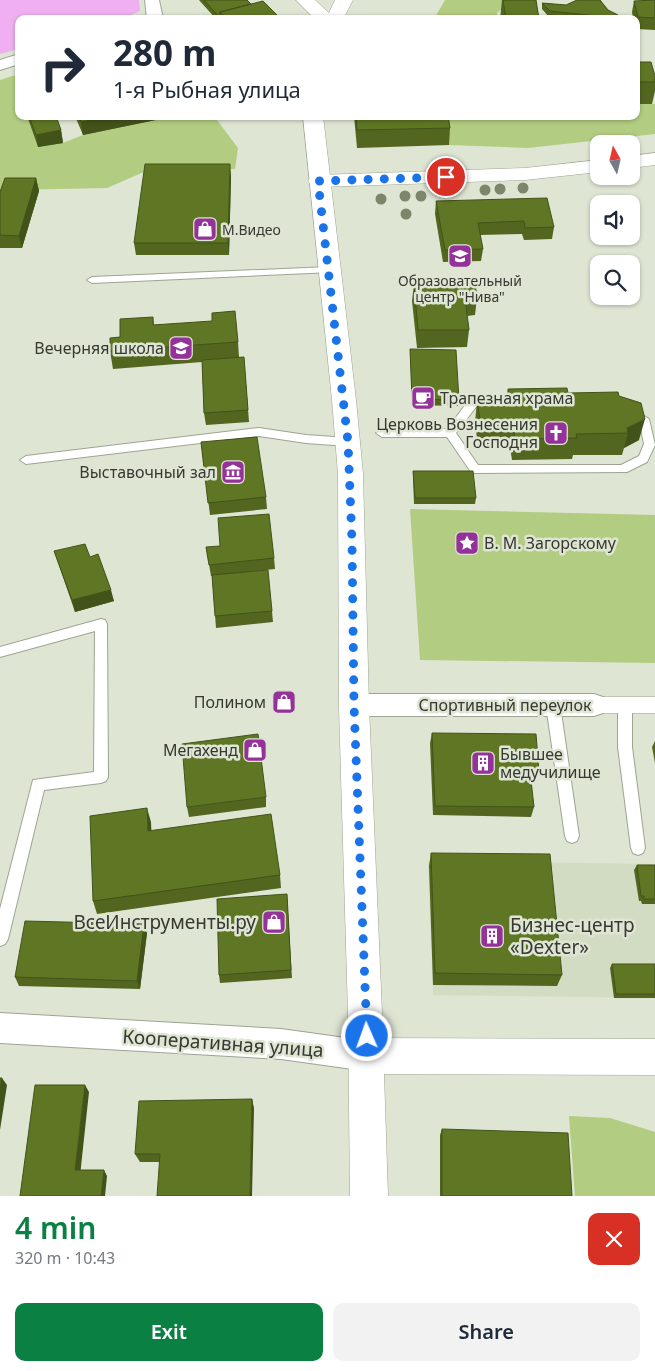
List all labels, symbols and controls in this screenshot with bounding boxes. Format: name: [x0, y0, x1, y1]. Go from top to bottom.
text: 280 m: [113, 29, 216, 76]
icon: right: [30, 35, 95, 100]
text: 1-я Рыбная улица: [113, 74, 301, 104]
north arrow: [590, 135, 640, 185]
map controls: [590, 135, 640, 305]
pin: [425, 156, 467, 198]
icon: arrive: [432, 163, 460, 191]
button: sound: [590, 195, 640, 245]
shop icon: М.Видео: [192, 216, 218, 242]
place label: М.Видео: [222, 220, 281, 239]
school or university icon: Образовательный центр "Нива": [447, 243, 473, 269]
button: search: [590, 255, 640, 305]
place label: Образовательный центр "Нива": [398, 271, 522, 306]
school or university icon: Вечерняя школа: [168, 335, 194, 361]
place label: Вечерняя школа: [34, 337, 164, 359]
cafe icon: Трапезная храма: [410, 385, 436, 411]
place label: Трапезная храма: [440, 387, 573, 409]
place label: Церковь Вознесения Господня: [376, 413, 538, 453]
church icon: Церковь Вознесения Господня: [543, 420, 569, 446]
museum icon: Выставочный зал: [220, 459, 246, 485]
place label: Выставочный зал: [79, 461, 216, 483]
place icon: В. М. Загорскому: [454, 530, 480, 556]
place label: В. М. Загорскому: [484, 532, 617, 554]
shop icon: Полином: [271, 689, 297, 715]
place label: Полином: [194, 691, 266, 713]
street label: Спортивный переулок: [419, 694, 592, 716]
shop icon: Мегахенд: [242, 737, 268, 763]
place label: Мегахенд: [163, 739, 238, 761]
place label: Бывшее медучилище: [500, 743, 601, 783]
building icon: Бывшее медучилище: [470, 750, 496, 776]
place label: ВсеИнструменты.ру: [73, 909, 256, 935]
shop icon: ВсеИнструменты.ру: [261, 909, 287, 935]
place label: Бизнес-центр «Dexter»: [510, 912, 635, 960]
building icon: Бизнес-центр «Dexter»: [479, 923, 505, 949]
position arrow: [340, 1009, 392, 1061]
street label: Кооперативная улица: [122, 1023, 324, 1063]
text: 4 min: [15, 1207, 96, 1248]
button: close: [588, 1213, 640, 1265]
text: 320 m · 10:43: [15, 1247, 115, 1269]
button: Exit: [15, 1303, 323, 1361]
button: Share: [333, 1303, 640, 1361]

